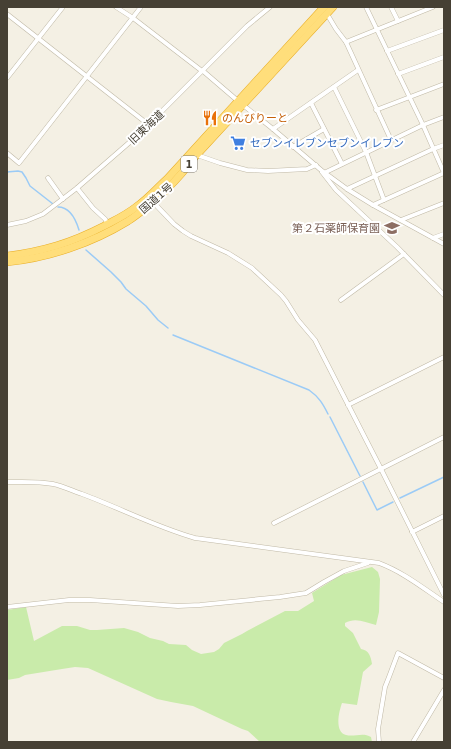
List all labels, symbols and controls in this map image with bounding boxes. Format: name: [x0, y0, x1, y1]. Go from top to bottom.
street label: 旧東海道: [126, 108, 167, 147]
restaurant icon: のんびりーと: [201, 109, 219, 127]
place label: のんびりーと: [222, 112, 288, 125]
supermarket icon: セブンイレブンセブンイレブン: [229, 134, 247, 152]
place label: セブンイレブンセブンイレブン: [250, 137, 404, 150]
road number: 1: [181, 156, 197, 172]
street label: 国道1号: [137, 180, 176, 216]
school or university icon: 第２石薬師保育園: [383, 219, 401, 237]
place label: 第２石薬師保育園: [292, 222, 380, 235]

